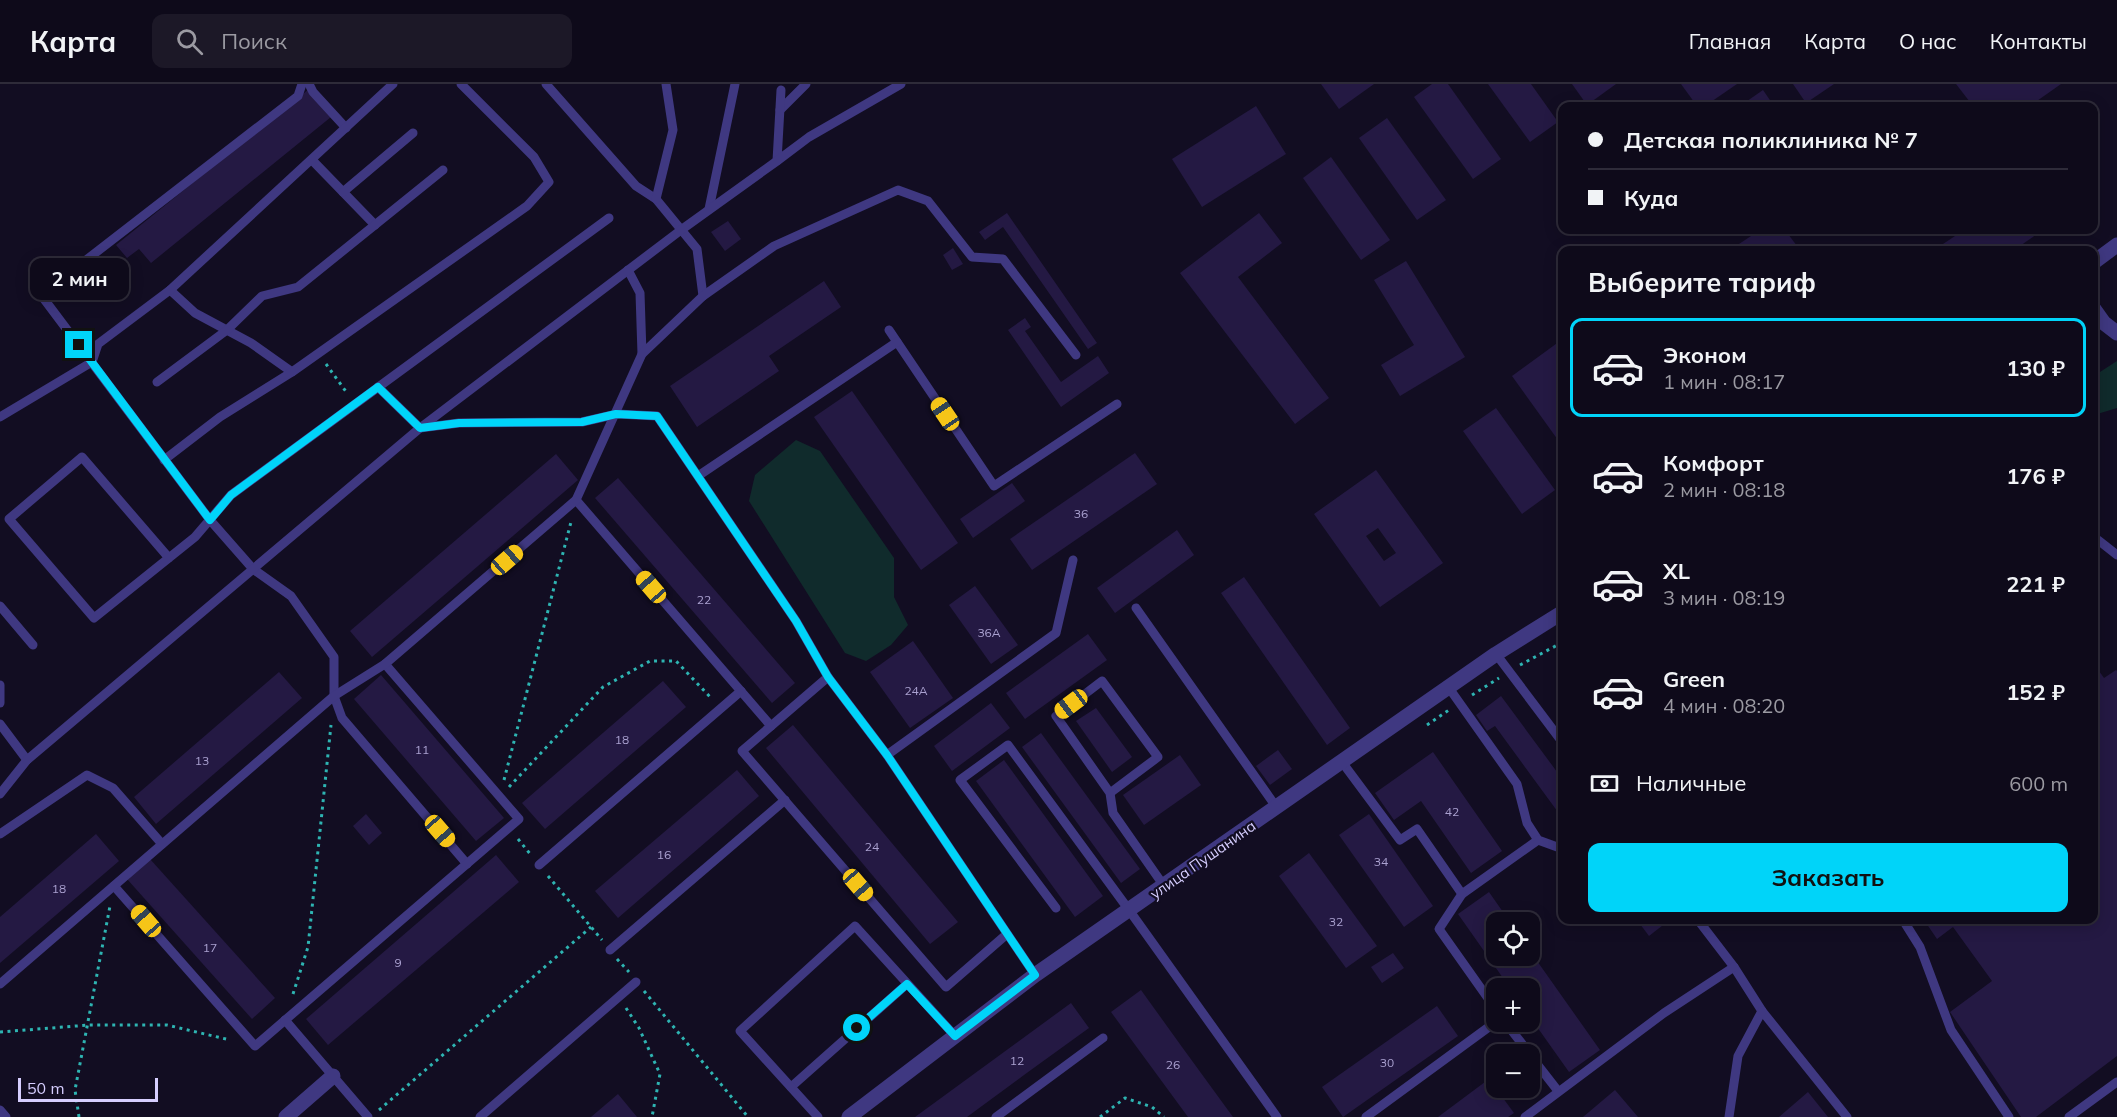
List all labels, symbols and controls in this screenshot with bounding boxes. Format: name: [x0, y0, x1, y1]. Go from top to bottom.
search box: [152, 14, 572, 68]
text: Карта: [30, 24, 116, 59]
icon: search: [173, 25, 206, 58]
text: Поиск: [221, 27, 287, 55]
text: Главная: [1689, 28, 1771, 54]
text: Карта: [1804, 28, 1866, 54]
text: О нас: [1899, 28, 1957, 54]
text: Контакты: [1990, 28, 2087, 54]
text: Детская поликлиника № 7: [1624, 126, 1918, 154]
text: Куда: [1624, 184, 1678, 212]
callout: 2 мин: [29, 258, 128, 300]
text: Выберите тариф: [1588, 265, 1816, 299]
text: 2 мин: [51, 266, 108, 291]
route end: [65, 331, 92, 358]
icon: car: [1591, 341, 1645, 395]
text: Эконом: [1663, 341, 1747, 369]
text: 130 ₽: [2006, 354, 2065, 382]
text: 1 мин · 08:17: [1663, 369, 1785, 394]
car: [927, 394, 963, 434]
icon: car: [1591, 449, 1645, 503]
text: Комфорт: [1663, 449, 1764, 477]
text: 176 ₽: [2006, 462, 2065, 490]
text: 2 мин · 08:18: [1663, 477, 1785, 502]
house number: 36: [1074, 506, 1088, 521]
car: [488, 541, 526, 579]
icon: car: [1591, 557, 1645, 611]
text: XL: [1663, 557, 1690, 585]
car: [632, 568, 670, 606]
text: 221 ₽: [2006, 570, 2065, 598]
text: 3 мин · 08:19: [1663, 585, 1785, 610]
house number: 22: [697, 592, 711, 607]
house number: 36А: [977, 625, 1001, 640]
icon: car: [1591, 665, 1645, 719]
text: Green: [1663, 665, 1725, 693]
text: 152 ₽: [2006, 678, 2065, 706]
house number: 24А: [904, 683, 928, 698]
car: [1051, 686, 1091, 722]
text: 4 мин · 08:20: [1663, 693, 1785, 718]
house number: 18: [615, 732, 629, 747]
house number: 11: [415, 742, 429, 757]
house number: 13: [195, 753, 209, 768]
icon: cash: [1588, 767, 1621, 800]
text: Наличные: [1636, 769, 1746, 797]
text: 600 m: [2009, 771, 2068, 796]
house number: 42: [1445, 804, 1459, 819]
car: [421, 812, 459, 850]
street label: улица Пушанина: [1146, 816, 1259, 903]
house number: 24: [865, 839, 879, 854]
button: Заказать: [1588, 843, 2068, 912]
house number: 16: [657, 847, 671, 862]
house number: 34: [1374, 854, 1388, 869]
car: [839, 866, 877, 904]
house number: 18: [52, 881, 66, 896]
car: [127, 902, 165, 940]
map controls: [1486, 912, 1540, 1098]
button: locate: [1486, 912, 1540, 966]
house number: 32: [1329, 914, 1343, 929]
house number: 17: [203, 940, 217, 955]
house number: 9: [394, 955, 402, 970]
button: +: [1486, 978, 1540, 1032]
route start: [843, 1014, 870, 1041]
button: −: [1486, 1044, 1540, 1098]
house number: 12: [1010, 1053, 1024, 1068]
house number: 30: [1380, 1055, 1394, 1070]
house number: 26: [1166, 1057, 1180, 1072]
scale bar: [18, 1075, 158, 1102]
text: 50 m: [27, 1078, 64, 1098]

